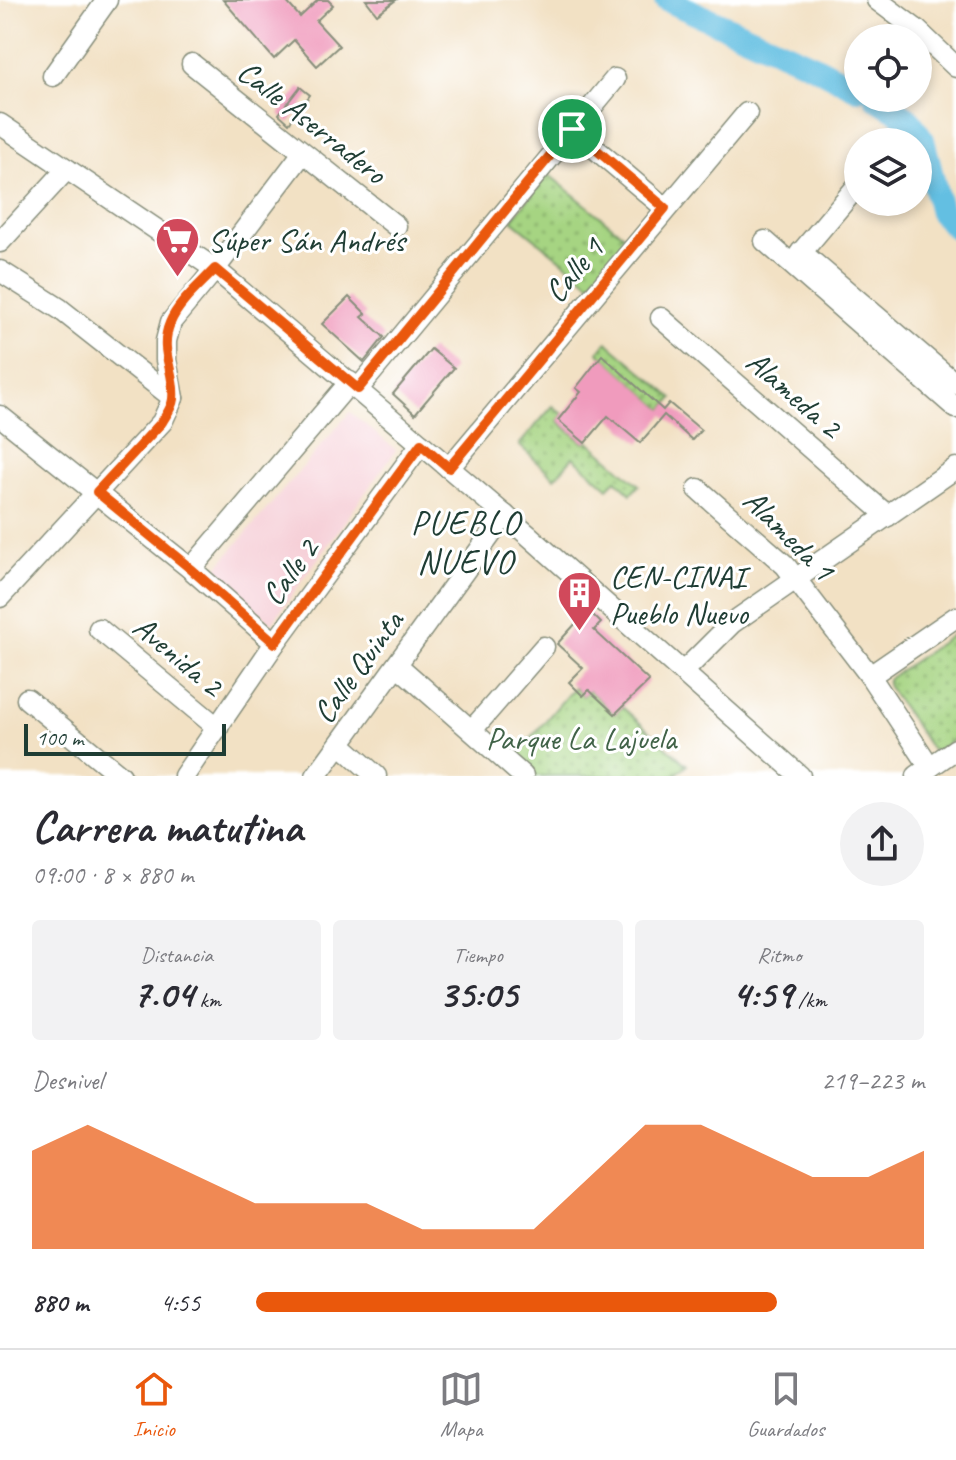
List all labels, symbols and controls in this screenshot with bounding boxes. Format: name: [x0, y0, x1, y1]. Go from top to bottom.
map controls: [844, 24, 932, 216]
button: locate: [844, 24, 932, 112]
street label: Calle Aserradero: [229, 51, 396, 194]
pin: [538, 95, 606, 163]
icon: arrive: [550, 107, 594, 151]
button: layers: [844, 128, 932, 216]
supermarket icon: Súper Sán Andrés: [153, 216, 201, 279]
place label: Súper Sán Andrés: [208, 220, 408, 261]
street label: Calle 1: [535, 228, 614, 311]
street label: Alameda 2: [738, 341, 852, 448]
street label: Alameda 1: [734, 480, 845, 591]
district label: PUEBLO NUEVO: [411, 501, 523, 583]
street label: Calle 2: [252, 529, 329, 613]
place label: CEN-CINAI Pueblo Nuevo: [610, 556, 751, 634]
building icon: CEN-CINAI Pueblo Nuevo: [555, 570, 603, 633]
street label: Calle Quinta: [303, 601, 414, 731]
street label: Avenida 2: [125, 607, 233, 707]
park label: Parque La Lajuela: [486, 718, 678, 759]
scale bar: [24, 720, 226, 756]
text: 100 m: [36, 724, 83, 752]
text: Carrera matutina: [32, 800, 302, 855]
button: share: [840, 802, 924, 886]
text: 09:00 · 8 × 880 m: [32, 858, 193, 891]
text: Distancia: [141, 941, 213, 969]
text: Tiempo: [453, 941, 503, 969]
text: Ritmo: [757, 941, 802, 969]
text: 7.04: [132, 969, 194, 1019]
text: 35:05: [439, 969, 517, 1019]
text: 4:59: [732, 969, 793, 1019]
text: km: [194, 986, 221, 1014]
text: /km: [793, 986, 827, 1014]
text: Desnivel: [32, 1064, 103, 1097]
text: 219–223 m: [821, 1064, 924, 1097]
text: 880 m: [32, 1286, 88, 1319]
text: 4:55: [160, 1286, 200, 1319]
tab: Inicio: [132, 1367, 176, 1443]
tab: Mapa: [439, 1367, 483, 1443]
tab: Guardados: [747, 1367, 824, 1443]

